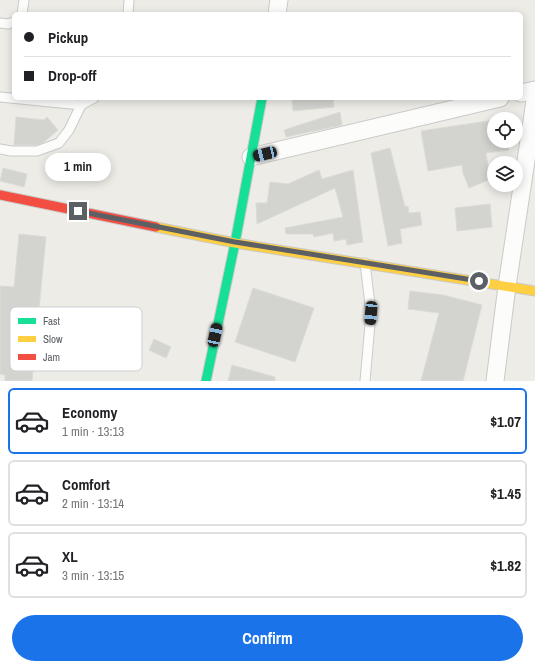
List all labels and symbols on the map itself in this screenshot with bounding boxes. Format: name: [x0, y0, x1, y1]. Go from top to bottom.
car: [252, 145, 278, 163]
callout: 1 min: [45, 153, 111, 181]
route end: [69, 202, 87, 220]
route start: [470, 272, 488, 290]
car: [364, 301, 378, 325]
legend: [10, 307, 142, 371]
text: Fast: [43, 314, 61, 328]
car: [207, 322, 223, 348]
text: Slow: [43, 332, 63, 346]
text: Jam: [43, 350, 60, 364]

